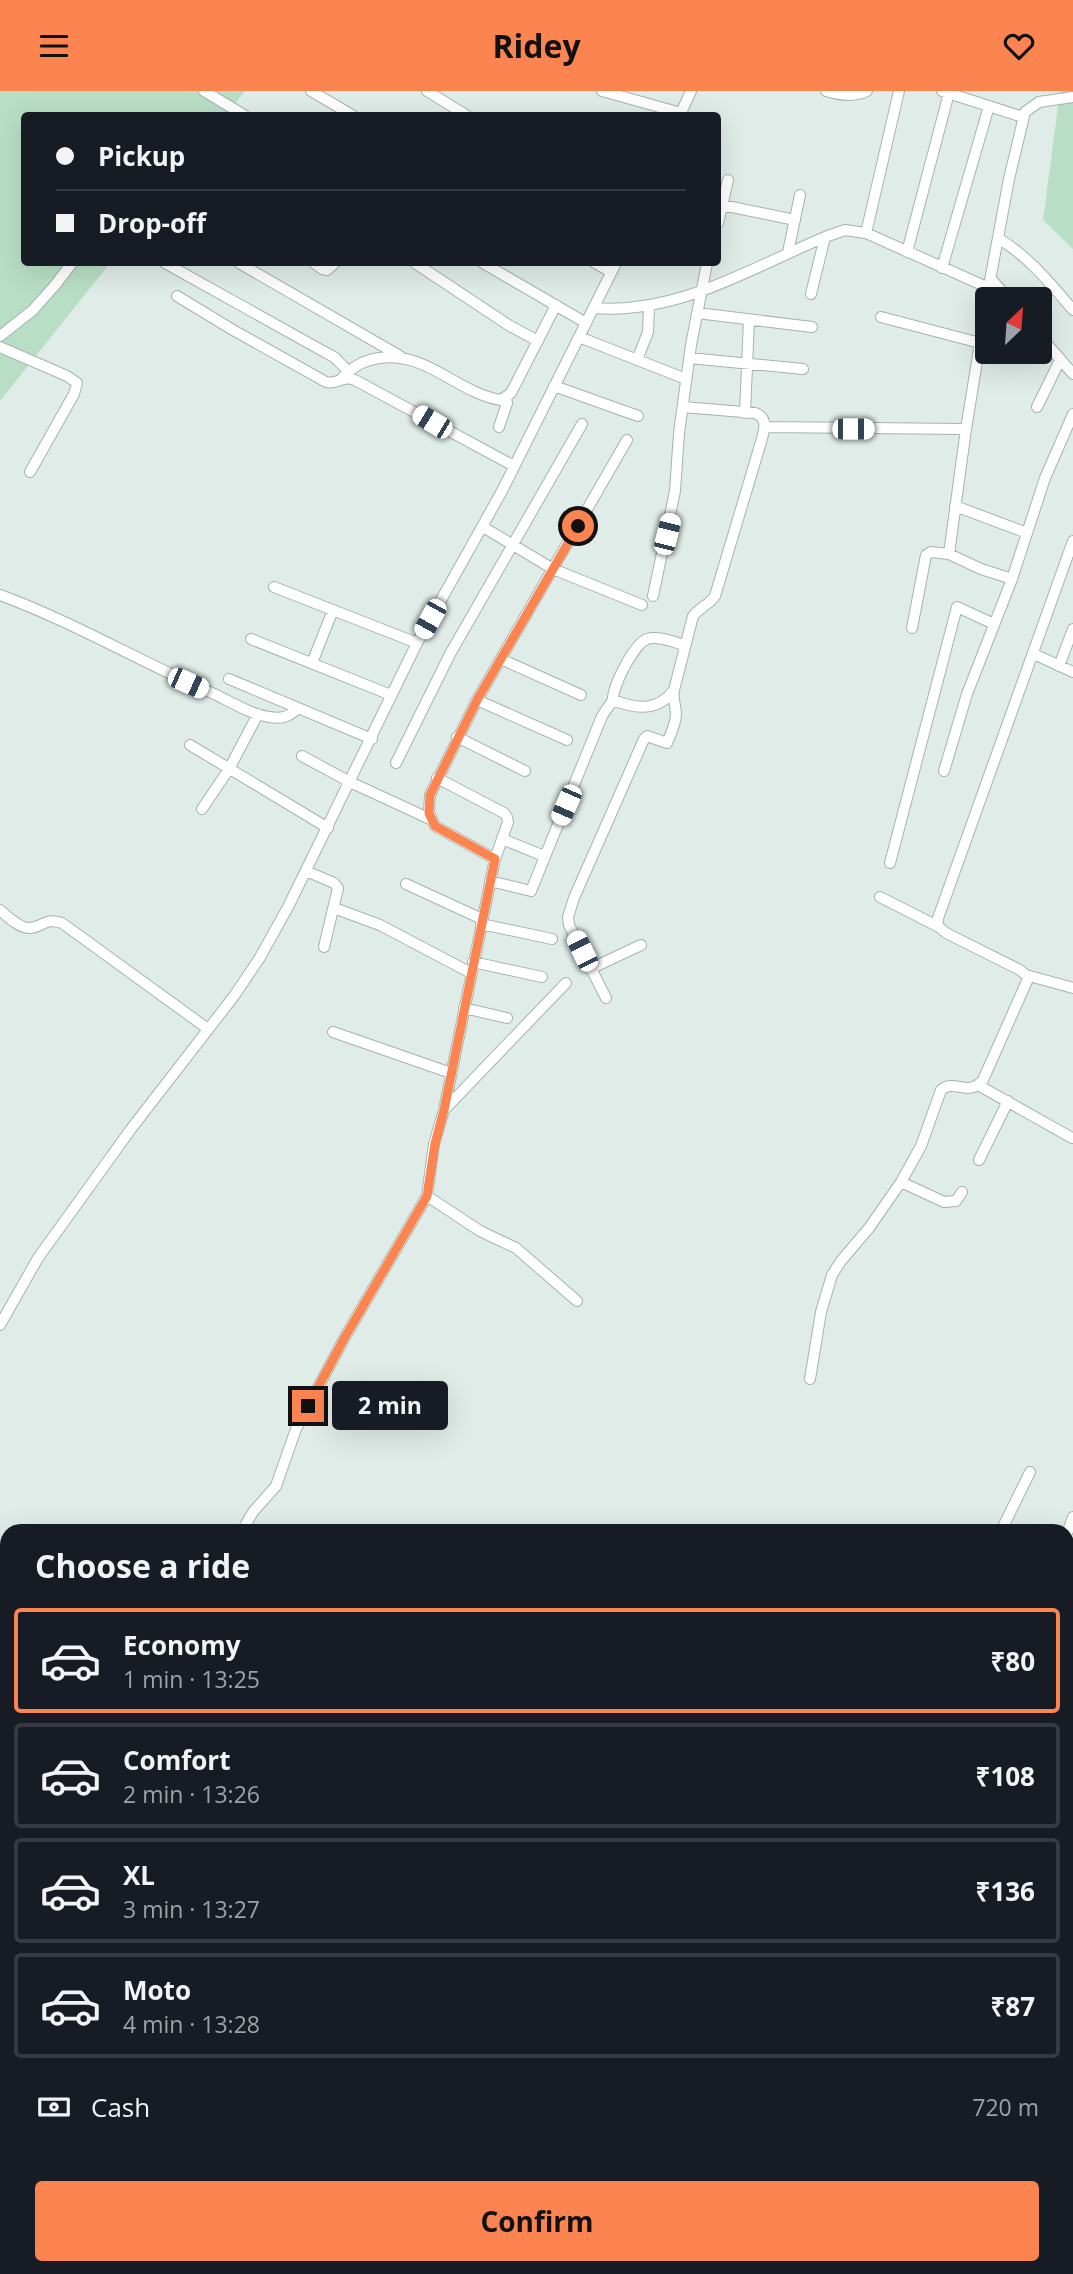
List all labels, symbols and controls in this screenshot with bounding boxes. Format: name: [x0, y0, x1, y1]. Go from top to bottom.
text: Ridey: [492, 24, 581, 67]
icon: menu: [35, 27, 73, 65]
icon: heart: [1000, 27, 1038, 65]
text: Pickup: [98, 138, 185, 174]
text: Drop-off: [98, 205, 206, 241]
north arrow: [975, 287, 1052, 364]
map controls: [975, 287, 1052, 364]
car: [409, 402, 456, 442]
car: [833, 419, 875, 440]
route start: [562, 510, 594, 542]
car: [652, 511, 683, 557]
car: [411, 596, 450, 642]
car: [165, 665, 212, 701]
car: [548, 782, 585, 828]
car: [564, 928, 601, 974]
callout: 2 min: [332, 1381, 448, 1431]
text: 2 min: [358, 1389, 422, 1421]
route end: [292, 1390, 324, 1422]
text: Choose a ride: [35, 1544, 250, 1587]
text: Economy: [123, 1627, 241, 1663]
icon: car: [39, 1629, 102, 1692]
text: ₹80: [990, 1643, 1035, 1679]
text: 1 min · 13:25: [123, 1663, 260, 1695]
text: Comfort: [123, 1742, 230, 1778]
icon: car: [39, 1744, 102, 1807]
text: ₹108: [976, 1758, 1035, 1794]
text: 2 min · 13:26: [123, 1778, 260, 1810]
text: XL: [123, 1857, 155, 1893]
icon: car: [39, 1859, 102, 1922]
text: ₹136: [976, 1873, 1035, 1909]
text: 3 min · 13:27: [123, 1893, 260, 1925]
text: Moto: [123, 1972, 191, 2008]
icon: car: [39, 1974, 102, 2037]
text: ₹87: [990, 1988, 1035, 2024]
text: 4 min · 13:28: [123, 2008, 260, 2040]
icon: cash: [35, 2088, 73, 2126]
text: Cash: [91, 2089, 150, 2125]
text: 720 m: [972, 2091, 1039, 2123]
button: Confirm: [35, 2181, 1039, 2261]

